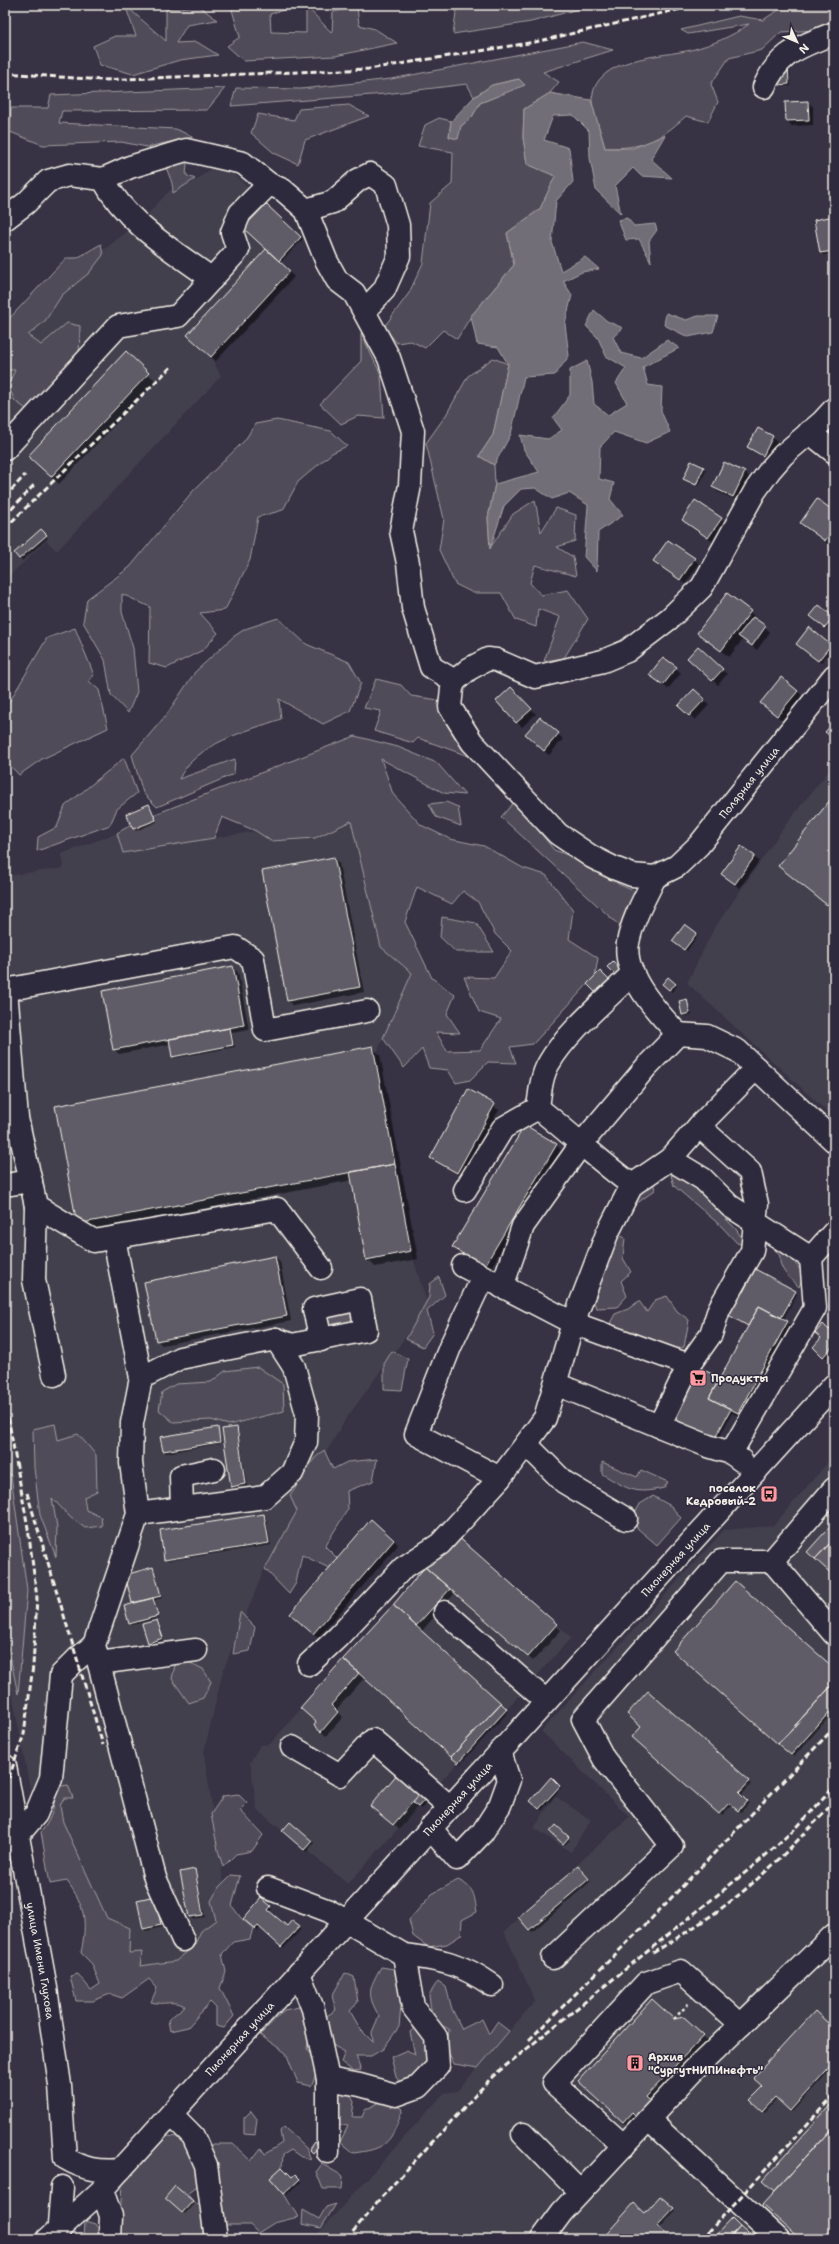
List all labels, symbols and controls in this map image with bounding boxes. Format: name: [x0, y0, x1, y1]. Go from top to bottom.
north arrow: [777, 22, 817, 62]
text: N: [795, 40, 812, 57]
street label: Полярная улица: [715, 743, 783, 822]
supermarket icon: Продукты: [688, 1368, 708, 1388]
place label: Продукты: [711, 1371, 769, 1386]
place label: поселок Кедровый-2: [686, 1481, 756, 1509]
bus stop icon: поселок Кедровый-2: [759, 1484, 779, 1504]
street label: Пионерная улица: [638, 1518, 714, 1600]
street label: Пионерная улица: [420, 1758, 496, 1839]
street label: улица Имени Глухова: [23, 1901, 58, 2020]
street label: Пионерная улица: [202, 1998, 278, 2079]
place label: Архив "СургутНИПИнефть": [648, 2050, 763, 2078]
building icon: Архив "СургутНИПИнефть": [625, 2053, 645, 2073]

